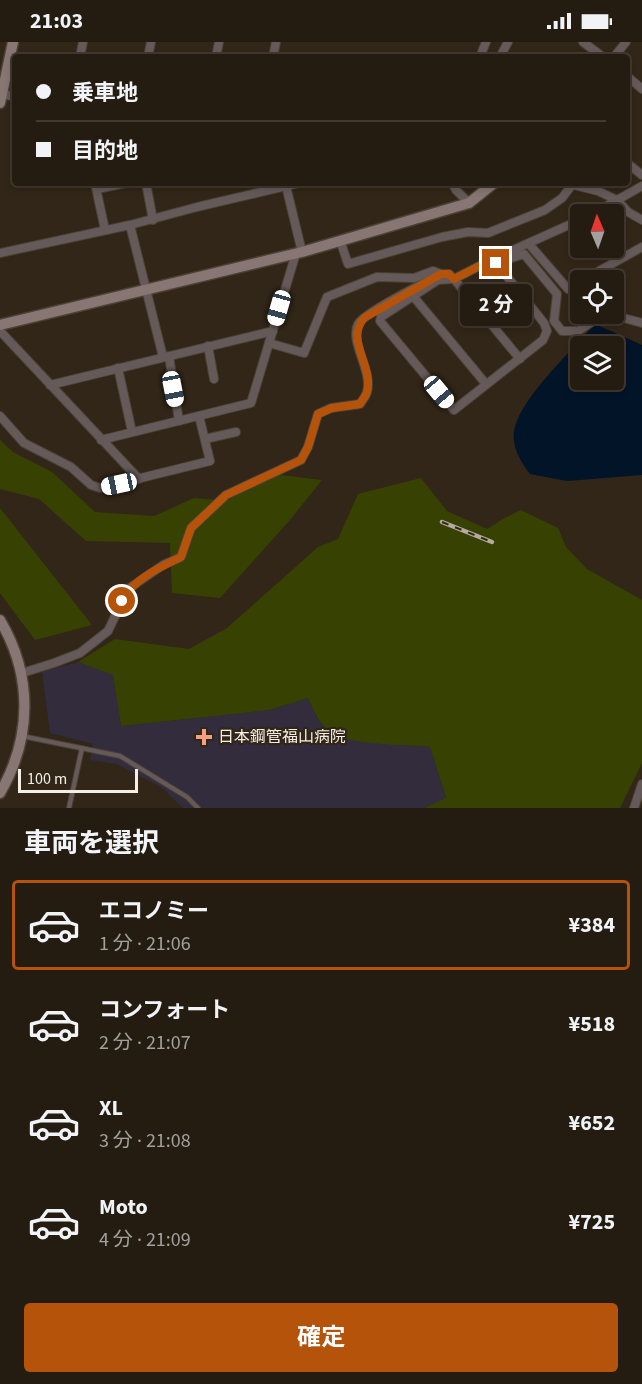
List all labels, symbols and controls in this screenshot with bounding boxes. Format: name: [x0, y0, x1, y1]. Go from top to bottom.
text: 21:03: [30, 5, 83, 37]
text: 乗車地: [72, 77, 138, 109]
text: 目的地: [72, 135, 138, 167]
north arrow: [570, 204, 624, 258]
map controls: [570, 204, 624, 390]
route end: [482, 249, 509, 276]
button: locate: [570, 270, 624, 324]
callout: 2 分: [460, 284, 532, 326]
car: [265, 288, 293, 328]
text: 2 分: [479, 291, 513, 319]
button: layers: [570, 336, 624, 390]
car: [161, 370, 185, 408]
car: [421, 372, 457, 412]
car: [100, 471, 138, 497]
route start: [108, 587, 135, 614]
place label: 日本鋼管福山病院: [218, 726, 346, 748]
marker: 日本鋼管福山病院: [195, 728, 213, 746]
scale bar: [18, 766, 138, 794]
text: 100 m: [27, 768, 67, 790]
text: 車両を選択: [24, 824, 159, 863]
text: エコノミー: [99, 895, 209, 927]
icon: car: [27, 898, 81, 952]
text: ¥384: [569, 909, 615, 941]
text: 1 分 · 21:06: [99, 930, 191, 958]
text: コンフォート: [99, 994, 230, 1026]
icon: car: [27, 997, 81, 1051]
text: ¥518: [569, 1008, 615, 1040]
text: 2 分 · 21:07: [99, 1029, 191, 1057]
text: XL: [99, 1092, 123, 1124]
icon: car: [27, 1096, 81, 1150]
text: ¥652: [569, 1107, 615, 1139]
text: 3 分 · 21:08: [99, 1127, 191, 1155]
text: Moto: [99, 1191, 148, 1223]
icon: car: [27, 1195, 81, 1249]
text: ¥725: [569, 1206, 615, 1238]
text: 4 分 · 21:09: [99, 1226, 191, 1254]
button: 確定: [24, 1303, 618, 1372]

